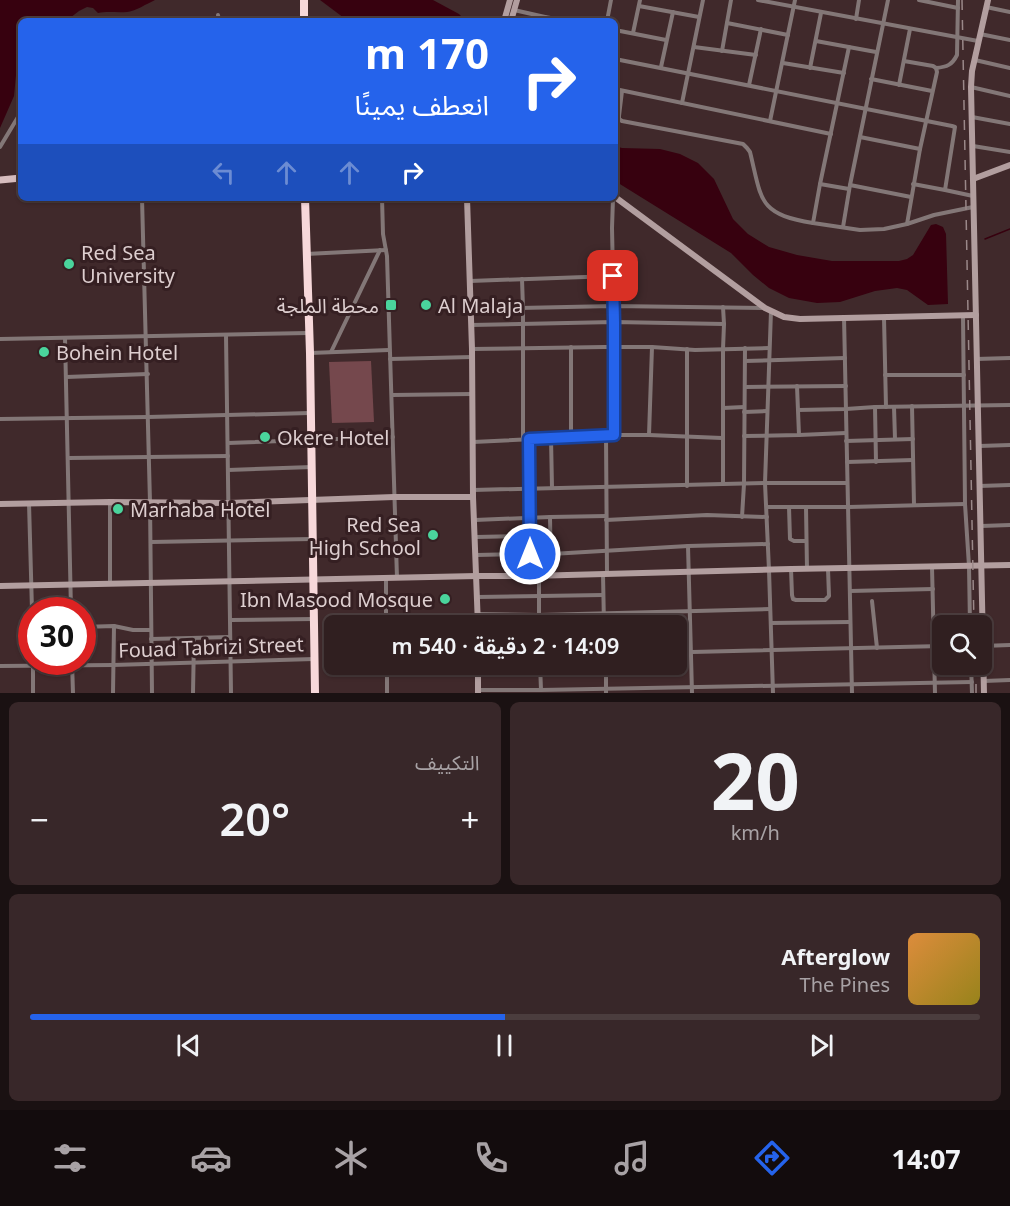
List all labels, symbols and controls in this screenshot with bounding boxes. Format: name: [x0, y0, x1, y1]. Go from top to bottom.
text: 170 m: [365, 24, 489, 81]
icon: right: [510, 42, 588, 120]
text: انعطف يمينًا: [355, 86, 489, 123]
icon: left: [207, 156, 240, 189]
icon: ahead: [270, 156, 303, 189]
icon: ahead: [333, 156, 366, 189]
icon: right: [396, 156, 429, 189]
place label: Red Sea University: [81, 239, 176, 289]
pin: [587, 250, 638, 301]
marker: Red Sea University: [62, 257, 76, 271]
icon: arrive: [596, 259, 629, 292]
place label: محطة الملجة: [277, 292, 379, 319]
place label: Al Malaja: [438, 292, 523, 319]
marker: محطة الملجة: [384, 298, 398, 312]
marker: Al Malaja: [419, 298, 433, 312]
place label: Bohein Hotel: [56, 339, 178, 366]
marker: Bohein Hotel: [37, 345, 51, 359]
place label: Okere Hotel: [277, 424, 390, 451]
marker: Okere Hotel: [258, 430, 272, 444]
place label: Marhaba Hotel: [130, 496, 271, 523]
marker: Marhaba Hotel: [111, 502, 125, 516]
place label: Red Sea High School: [309, 511, 421, 561]
position arrow: [498, 522, 562, 586]
marker: Red Sea High School: [426, 528, 440, 542]
place label: Ibn Masood Mosque: [240, 586, 433, 613]
marker: Ibn Masood Mosque: [438, 592, 452, 606]
speed limit sign: 30: [18, 597, 96, 675]
map controls: [932, 615, 992, 675]
button: search: [932, 615, 992, 675]
street label: Fouad Tabrizi Street: [118, 630, 304, 664]
text: 14:09 · 2 دقيقة · 540 m: [392, 630, 619, 660]
text: 20: [711, 727, 800, 833]
text: التكييف: [415, 749, 480, 776]
text: 20°: [219, 788, 290, 849]
text: −: [30, 797, 49, 842]
text: +: [461, 797, 480, 842]
text: km/h: [731, 819, 780, 846]
text: Afterglow: [781, 941, 890, 971]
text: The Pines: [800, 971, 890, 998]
icon: previous: [172, 1029, 205, 1062]
icon: pause: [488, 1029, 521, 1062]
icon: next: [805, 1029, 838, 1062]
icon: filters: [49, 1137, 91, 1179]
icon: car: [190, 1137, 232, 1179]
icon: climate: [330, 1137, 372, 1179]
icon: phone: [470, 1137, 512, 1179]
icon: music: [611, 1137, 653, 1179]
icon: directions: [751, 1137, 793, 1179]
text: 14:07: [891, 1140, 961, 1177]

